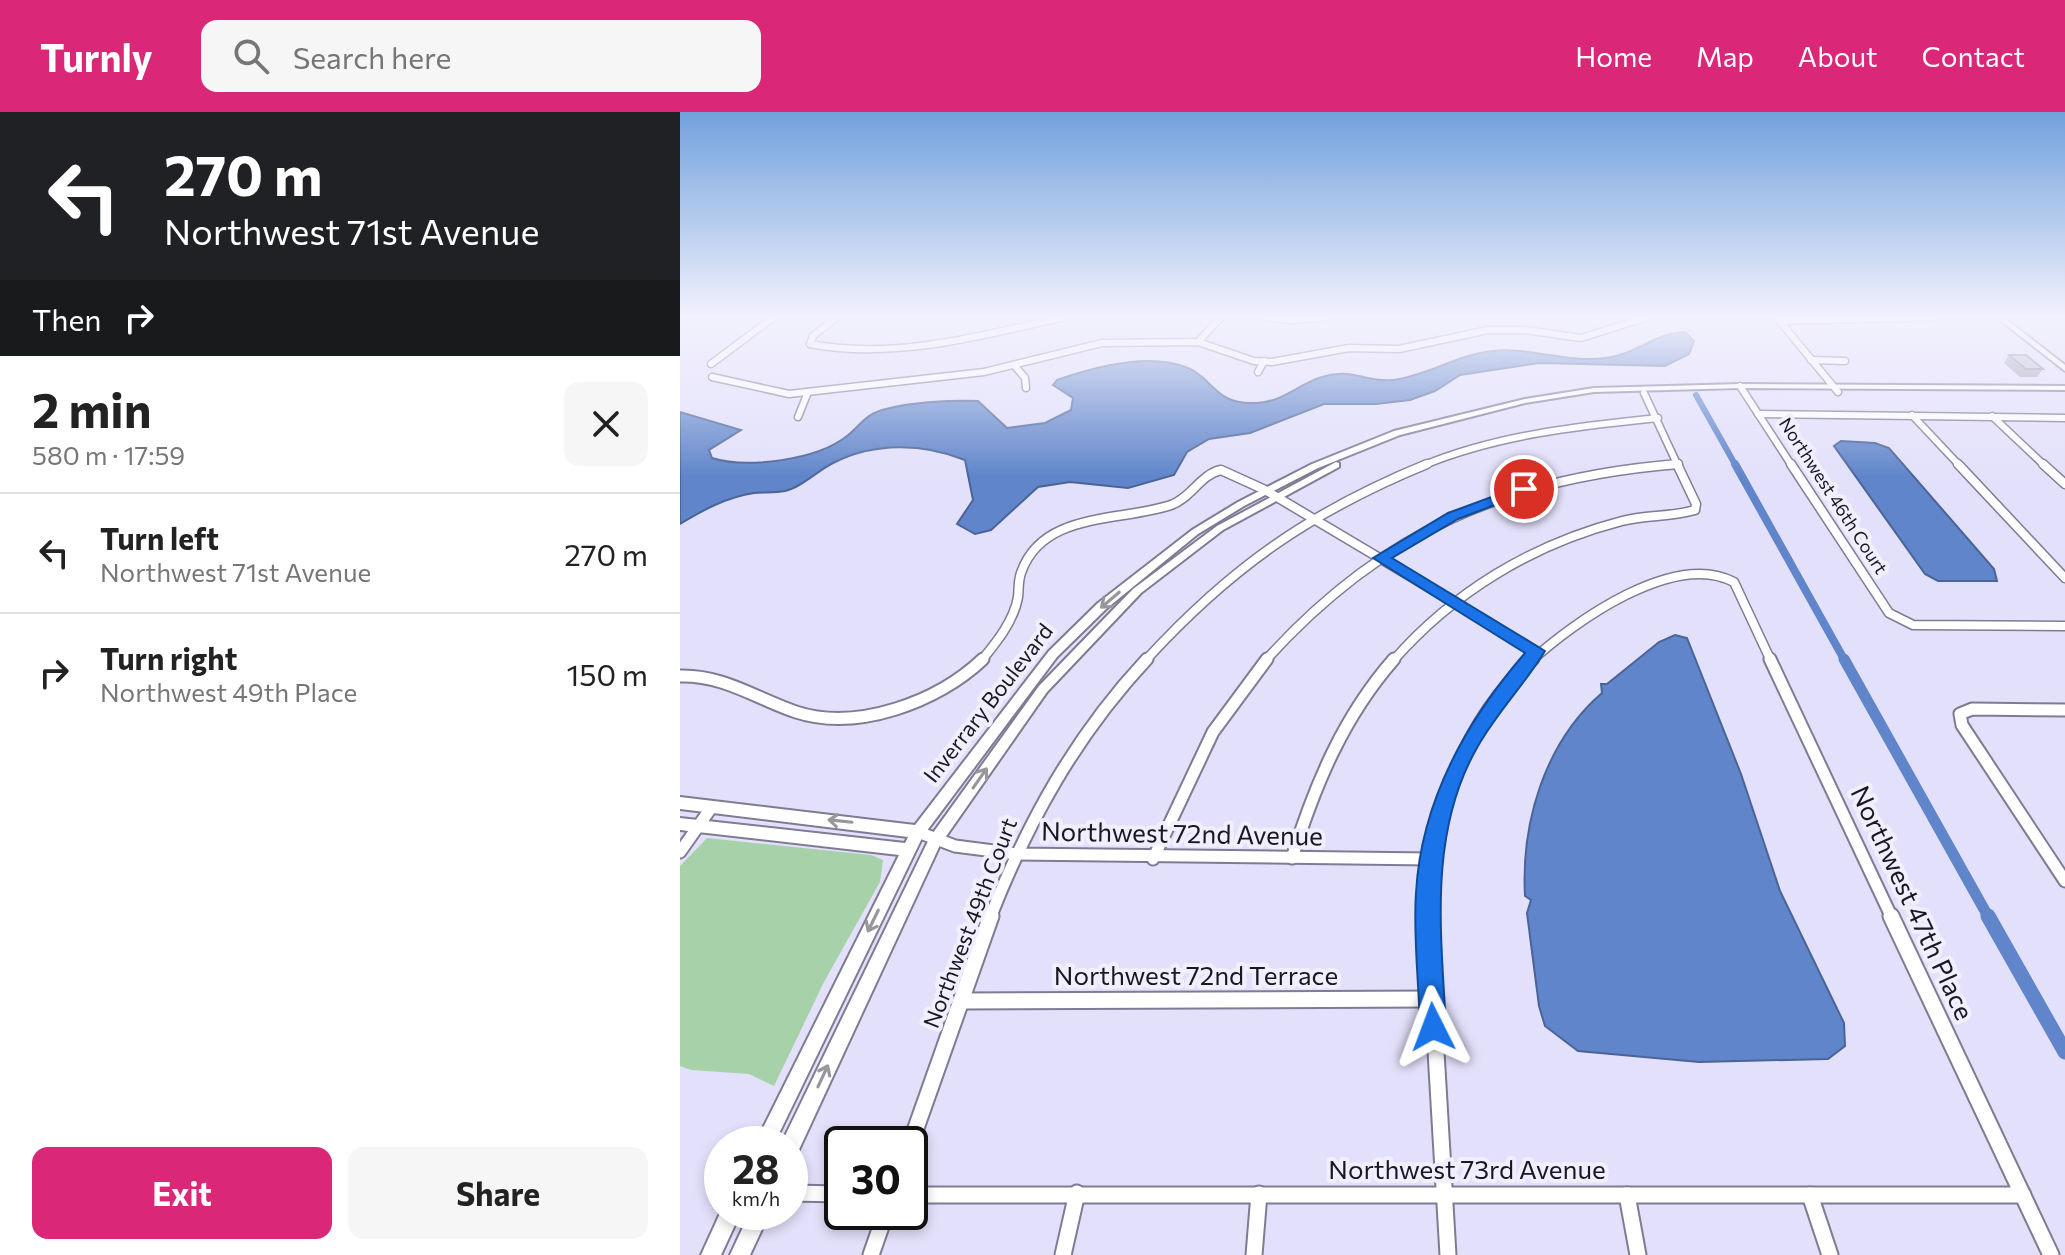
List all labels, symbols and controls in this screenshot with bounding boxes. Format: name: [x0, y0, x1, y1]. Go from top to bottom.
search box: [201, 20, 761, 92]
text: Turnly: [40, 33, 153, 80]
icon: search: [229, 34, 273, 78]
text: Search here: [293, 38, 451, 75]
text: Home: [1575, 39, 1652, 73]
text: Map: [1696, 39, 1754, 73]
text: About: [1798, 39, 1878, 73]
text: Contact: [1922, 39, 2025, 73]
text: 270 m: [164, 139, 323, 208]
icon: left: [32, 144, 136, 248]
text: Northwest 71st Avenue: [164, 208, 539, 252]
icon: right: [117, 296, 161, 340]
text: Then: [32, 300, 101, 337]
text: 2 min: [32, 379, 152, 438]
button: close: [564, 382, 648, 466]
street label: Northwest 46th Court: [1775, 413, 1893, 578]
text: 580 m · 17:59: [32, 439, 185, 470]
pin: [1490, 455, 1558, 523]
icon: arrive: [1502, 467, 1546, 511]
text: Turn left: [100, 519, 219, 556]
icon: left: [32, 531, 76, 575]
text: 270 m: [564, 535, 648, 572]
text: Northwest 71st Avenue: [100, 556, 371, 587]
one-way arrow: [1100, 590, 1121, 608]
street label: Inverrary Boulevard: [917, 618, 1058, 788]
text: Turn right: [100, 639, 237, 676]
icon: right: [32, 651, 76, 695]
text: 150 m: [566, 655, 648, 692]
text: Northwest 49th Place: [100, 676, 357, 707]
one-way arrow: [971, 768, 988, 789]
street label: Northwest 47th Place: [1845, 780, 1981, 1024]
one-way arrow: [828, 814, 854, 829]
street label: Northwest 49th Court: [917, 814, 1022, 1032]
street label: Northwest 72nd Avenue: [1041, 815, 1323, 850]
one-way arrow: [865, 908, 881, 932]
street label: Northwest 72nd Terrace: [1054, 959, 1338, 990]
position arrow: [1391, 985, 1475, 1069]
one-way arrow: [816, 1064, 831, 1088]
speed limit sign: 30: [824, 1126, 928, 1230]
text: 28: [732, 1143, 780, 1192]
button: Exit: [32, 1147, 332, 1239]
button: Share: [348, 1147, 648, 1239]
street label: Northwest 73rd Avenue: [1328, 1153, 1606, 1184]
text: km/h: [732, 1186, 780, 1210]

